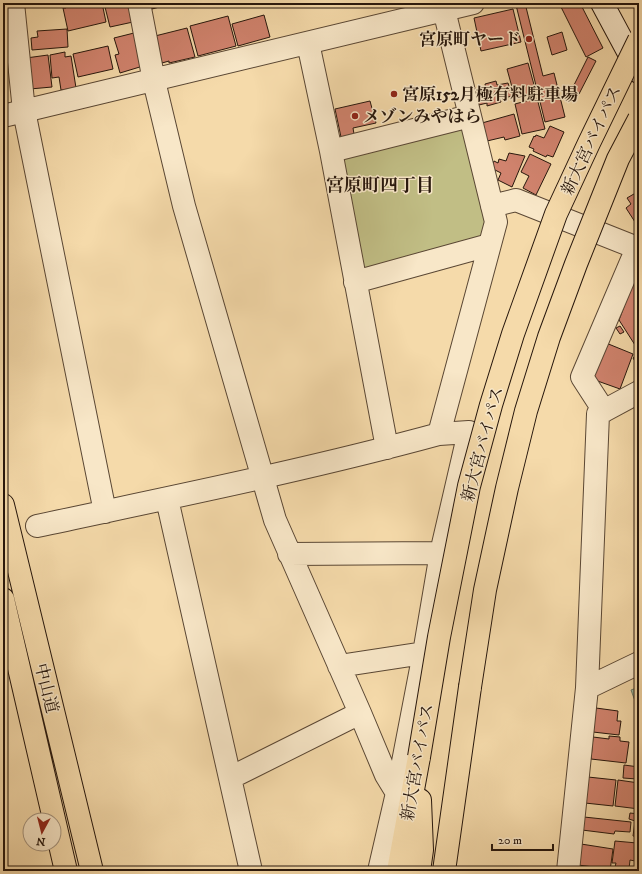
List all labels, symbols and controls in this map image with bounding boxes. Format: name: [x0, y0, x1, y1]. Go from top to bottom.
place label: 宮原町ヤード: [419, 29, 521, 51]
marker: 宮原町ヤード: [524, 34, 534, 44]
street label: 新大宮バイパス: [557, 82, 627, 199]
place label: 宮原152月極有料駐車場: [402, 84, 578, 106]
marker: 宮原152月極有料駐車場: [389, 89, 399, 99]
place label: メゾンみやはら: [363, 106, 482, 128]
marker: メゾンみやはら: [350, 111, 360, 121]
district label: 宮原町四丁目: [326, 175, 434, 197]
street label: 新大宮バイパス: [457, 384, 509, 504]
street label: 中山道: [29, 661, 63, 716]
street label: 新大宮バイパス: [397, 702, 439, 823]
north arrow: [22, 812, 62, 852]
scale bar: [492, 826, 553, 852]
text: N: [36, 833, 46, 848]
text: 20 m: [498, 833, 522, 848]

